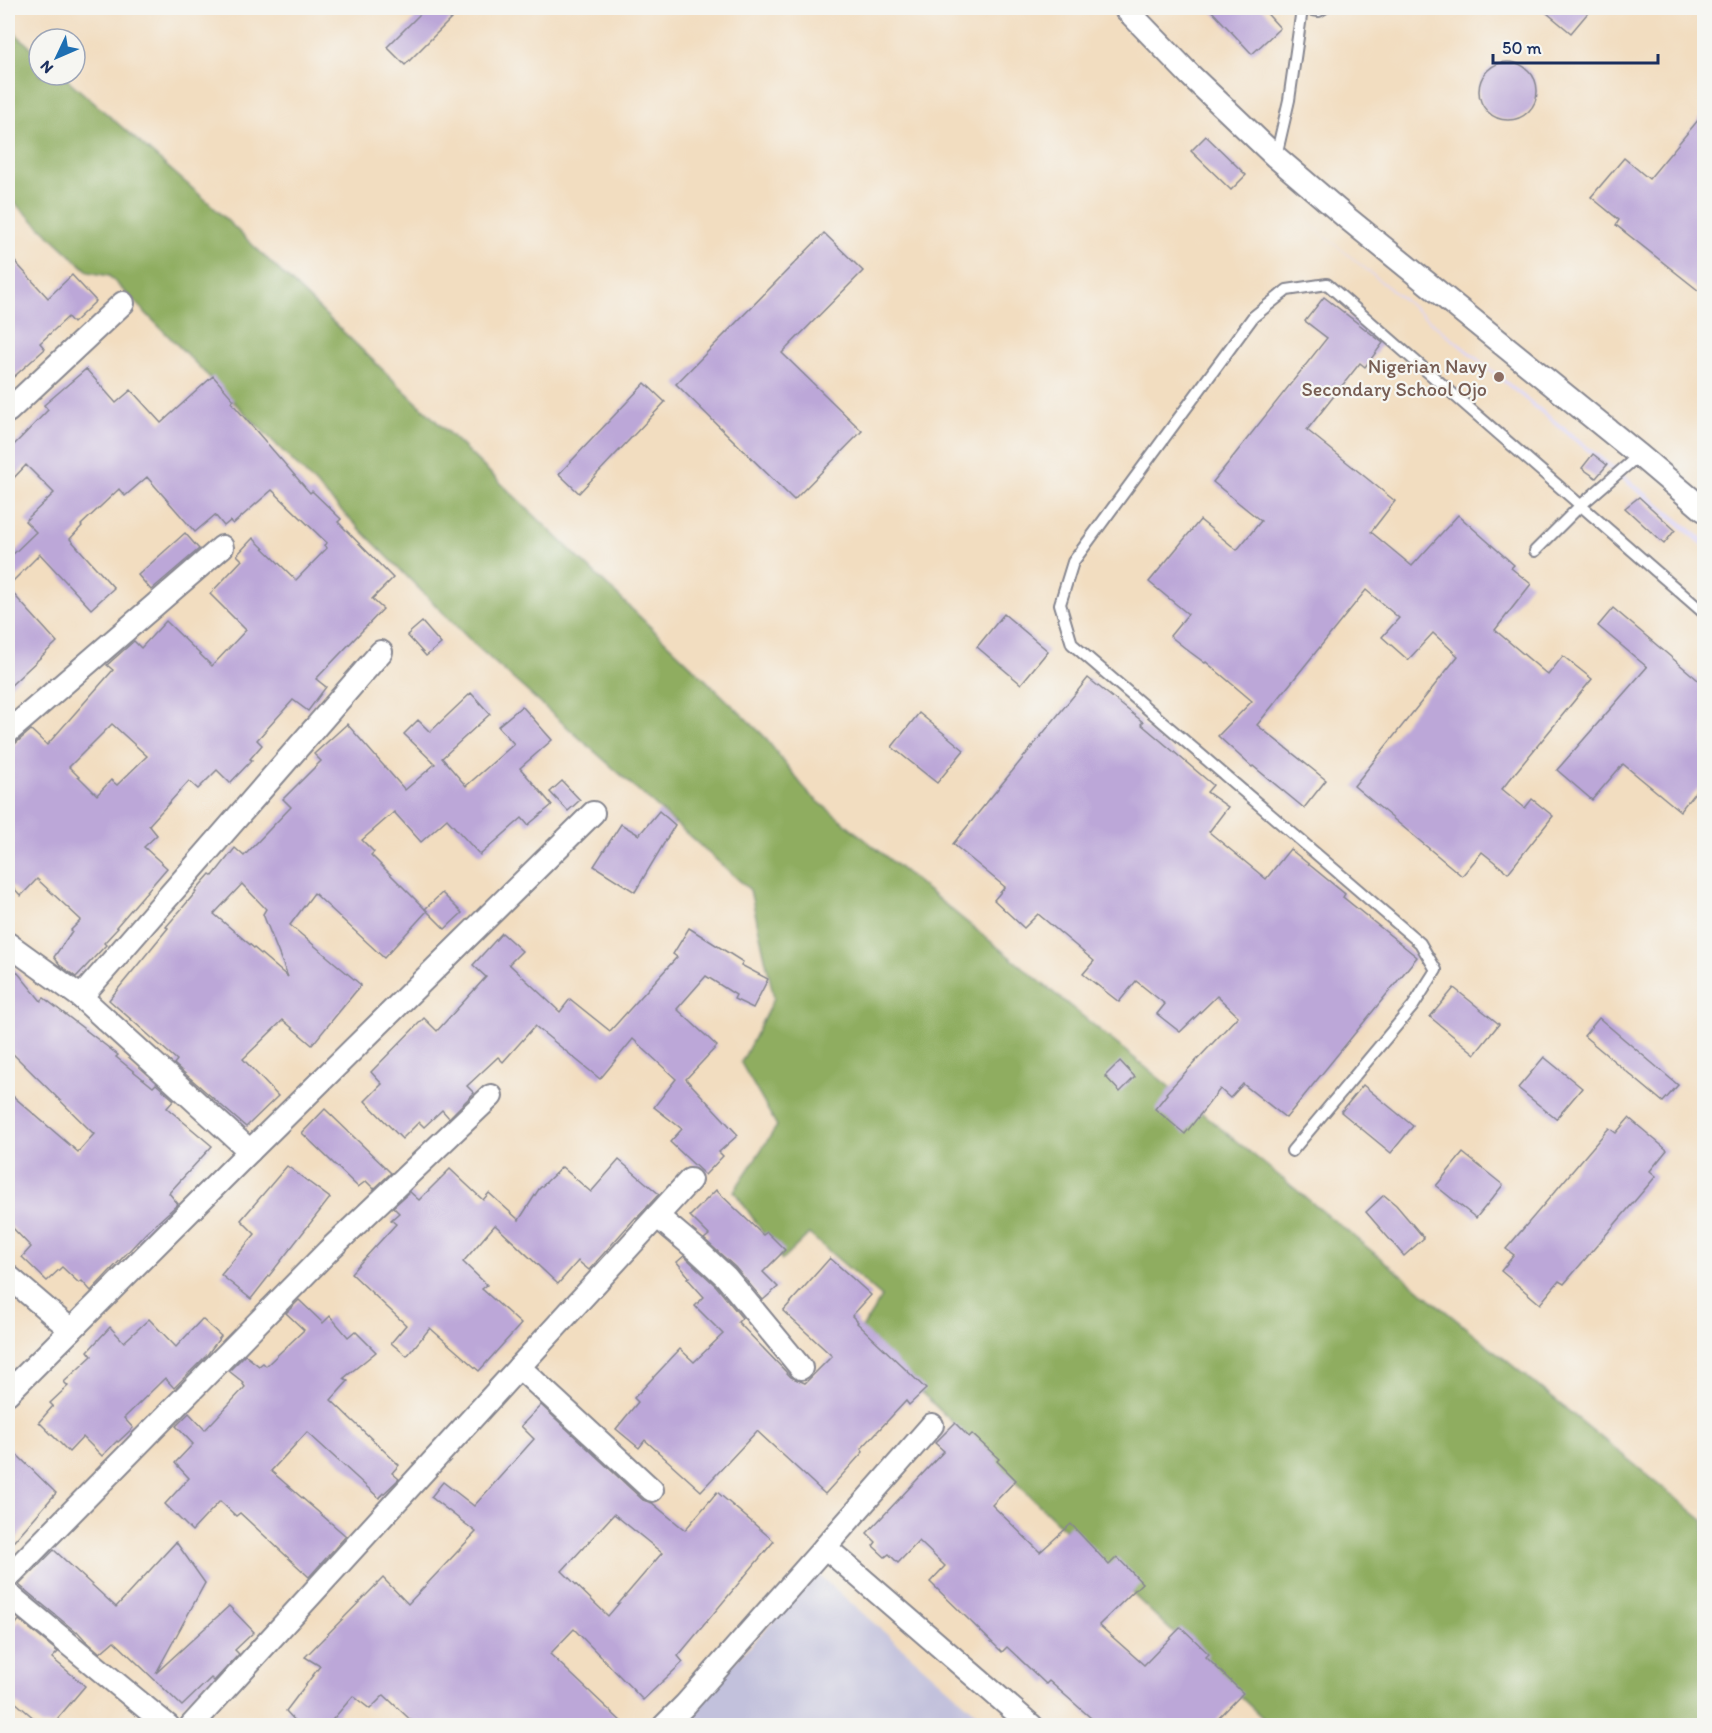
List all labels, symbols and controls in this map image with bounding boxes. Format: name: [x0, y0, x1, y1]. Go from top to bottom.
north arrow: [27, 27, 87, 87]
scale bar: [1493, 27, 1658, 65]
text: 50 m: [1502, 37, 1542, 59]
text: N: [36, 57, 57, 78]
place label: Nigerian Navy Secondary School Ojo: [1301, 354, 1488, 401]
marker: Nigerian Navy Secondary School Ojo: [1492, 370, 1506, 384]

